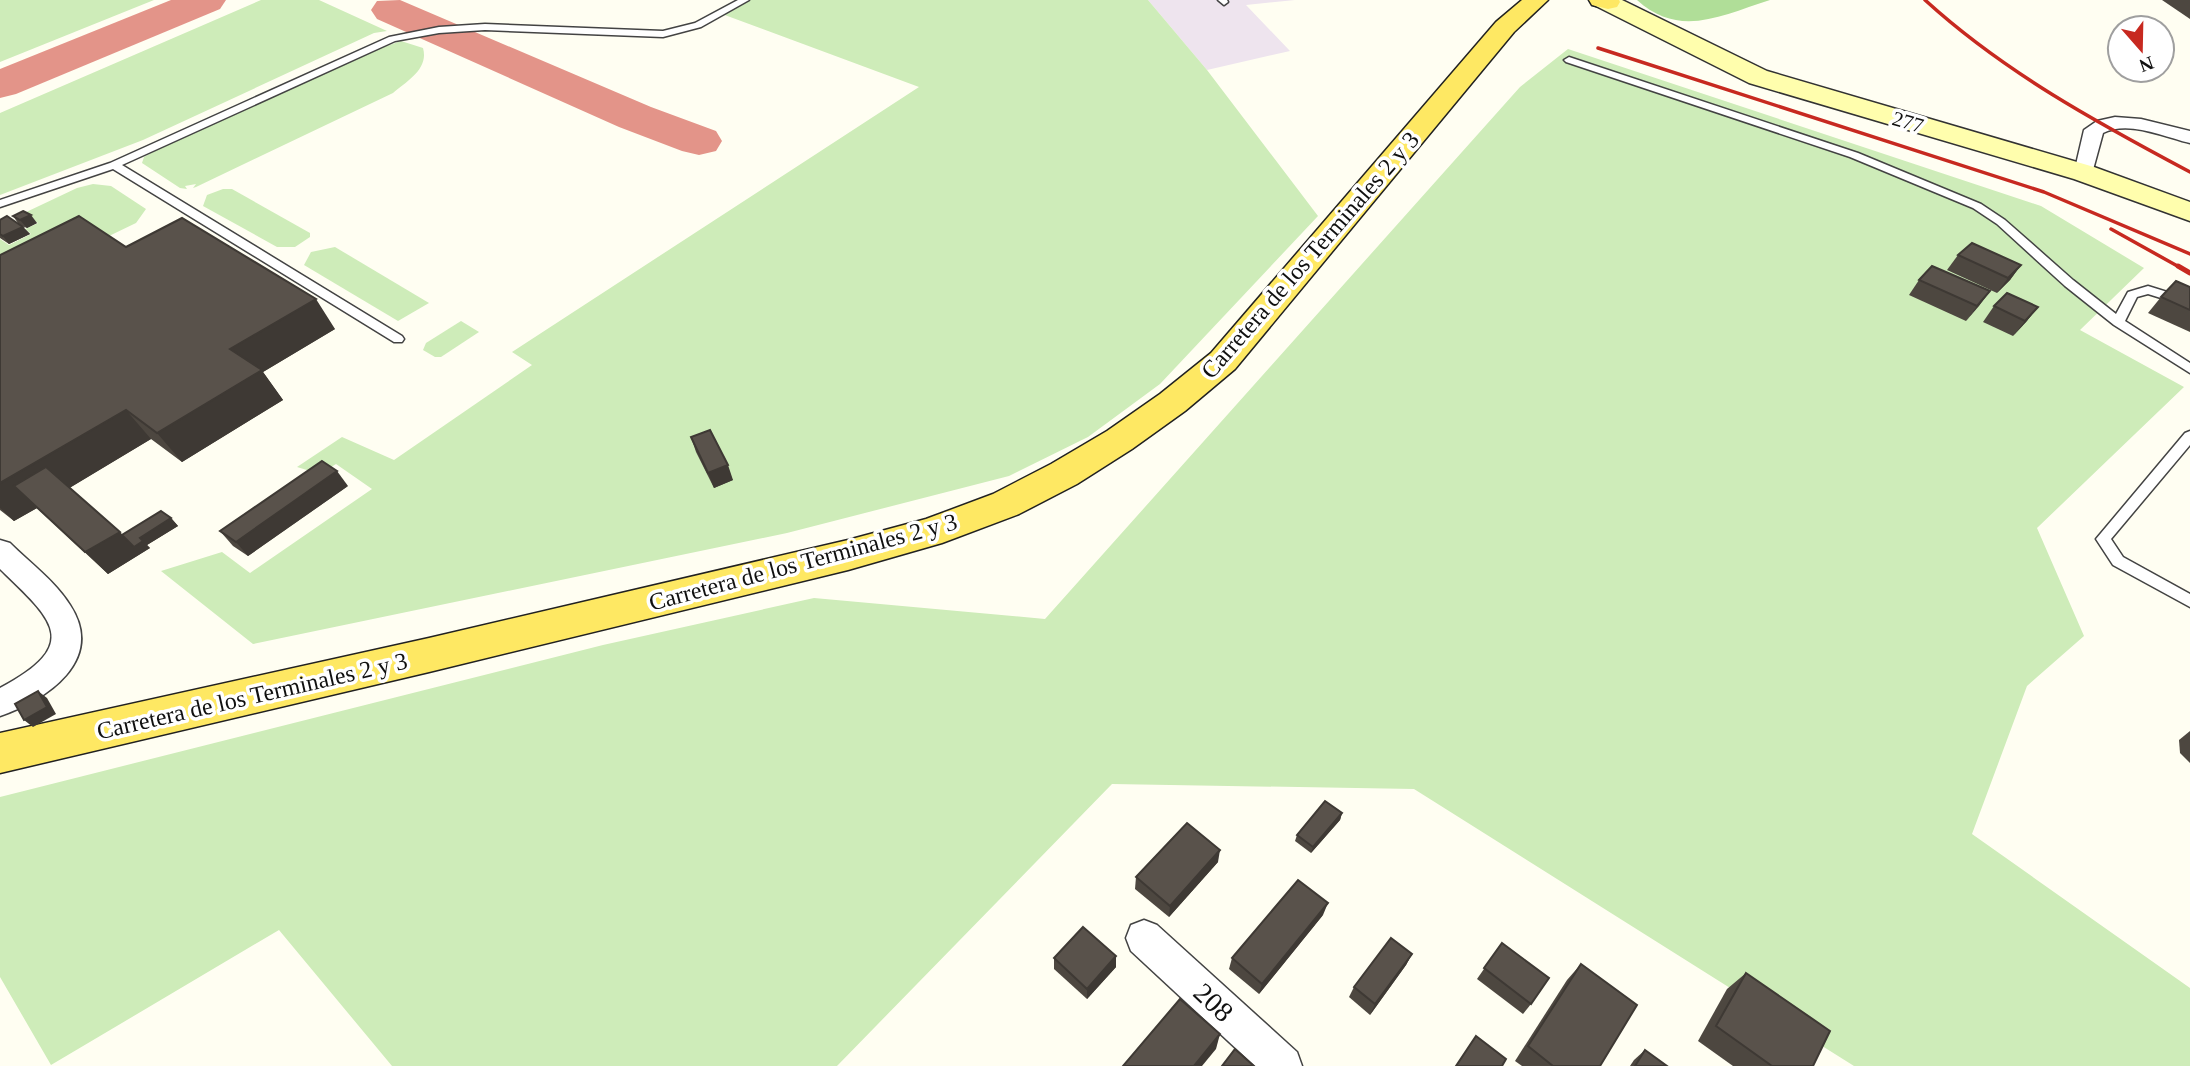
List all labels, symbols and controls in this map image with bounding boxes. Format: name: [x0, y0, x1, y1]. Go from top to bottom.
north arrow: [2106, 14, 2176, 84]
text: N: [2136, 52, 2157, 77]
street label: 277: [1890, 106, 1926, 138]
street label: Carretera de los Terminales 2 y 3: [1196, 127, 1424, 383]
street label: Carretera de los Terminales 2 y 3: [646, 508, 960, 616]
street label: Carretera de los Terminales 2 y 3: [94, 648, 410, 744]
street label: 208: [1188, 977, 1240, 1028]

